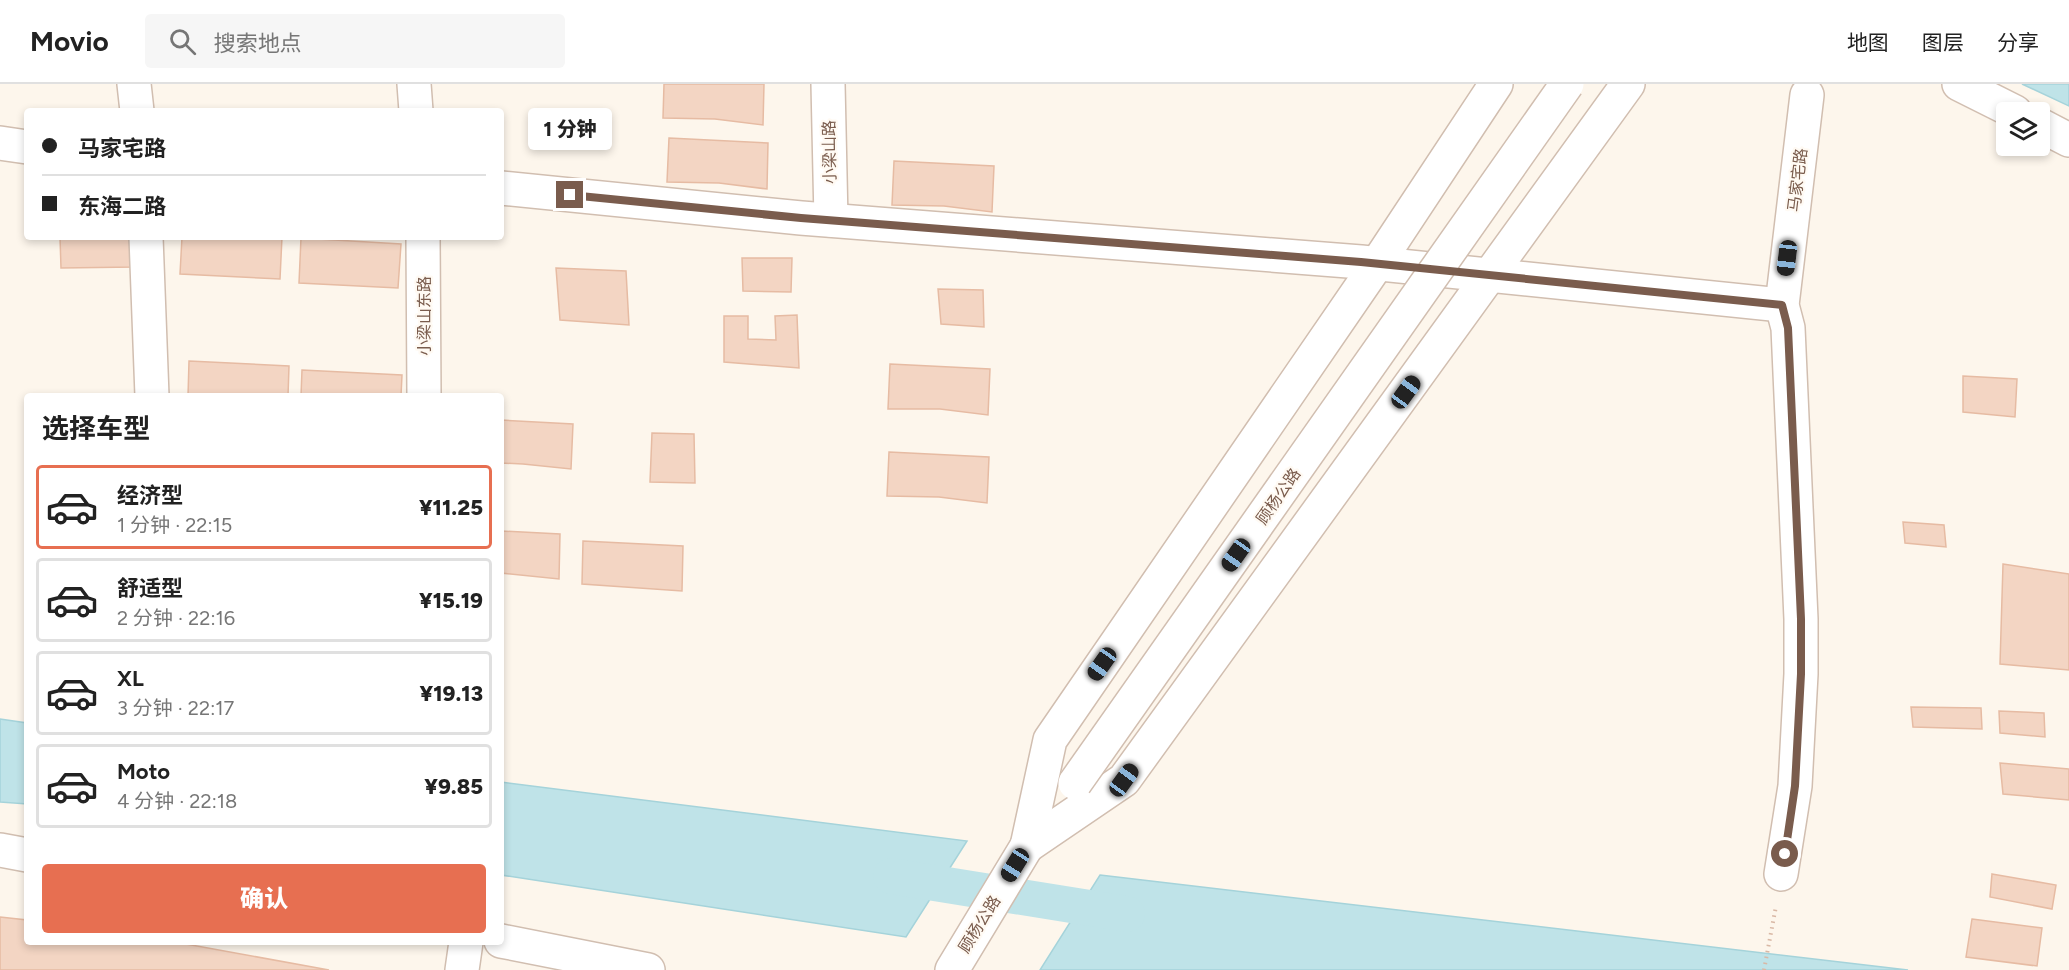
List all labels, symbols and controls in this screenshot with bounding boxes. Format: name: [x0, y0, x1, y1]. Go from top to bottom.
search box: [145, 14, 565, 68]
text: Movio: [30, 24, 109, 58]
icon: search: [166, 25, 199, 58]
text: 搜索地点: [214, 30, 302, 57]
text: 地图: [1847, 30, 1889, 55]
text: 图层: [1922, 30, 1964, 55]
text: 分享: [1997, 30, 2039, 55]
map controls: [1996, 102, 2050, 156]
button: layers: [1996, 102, 2050, 156]
callout: 1 分钟: [528, 108, 612, 150]
text: 1 分钟: [543, 117, 597, 141]
street label: 小梁山路: [819, 120, 840, 184]
text: 马家宅路: [78, 135, 166, 162]
street label: 马家宅路: [1784, 147, 1811, 213]
route end: [556, 181, 583, 208]
text: 东海二路: [78, 193, 166, 220]
car: [1776, 239, 1798, 277]
street label: 小梁山东路: [415, 276, 434, 356]
car: [1388, 372, 1424, 412]
text: 选择车型: [42, 412, 150, 445]
street label: 顾杨公路: [1252, 465, 1305, 528]
icon: car: [45, 480, 99, 534]
text: 经济型: [117, 482, 183, 509]
text: ¥11.25: [419, 494, 483, 521]
text: 1 分钟 · 22:15: [117, 513, 232, 537]
car: [1218, 535, 1254, 575]
icon: car: [45, 573, 99, 627]
text: 舒适型: [117, 575, 183, 602]
text: ¥15.19: [419, 587, 483, 614]
text: 2 分钟 · 22:16: [117, 606, 235, 630]
car: [1084, 644, 1120, 684]
text: XL: [117, 665, 144, 692]
icon: car: [45, 666, 99, 720]
text: ¥19.13: [419, 680, 483, 707]
text: 3 分钟 · 22:17: [117, 696, 234, 720]
text: Moto: [117, 758, 170, 785]
icon: car: [45, 759, 99, 813]
car: [1106, 760, 1142, 800]
text: ¥9.85: [424, 773, 483, 800]
text: 4 分钟 · 22:18: [117, 789, 237, 813]
route start: [1771, 840, 1798, 867]
car: [998, 845, 1032, 885]
button: 确认: [42, 864, 486, 933]
street label: 顾杨公路: [954, 892, 1004, 956]

